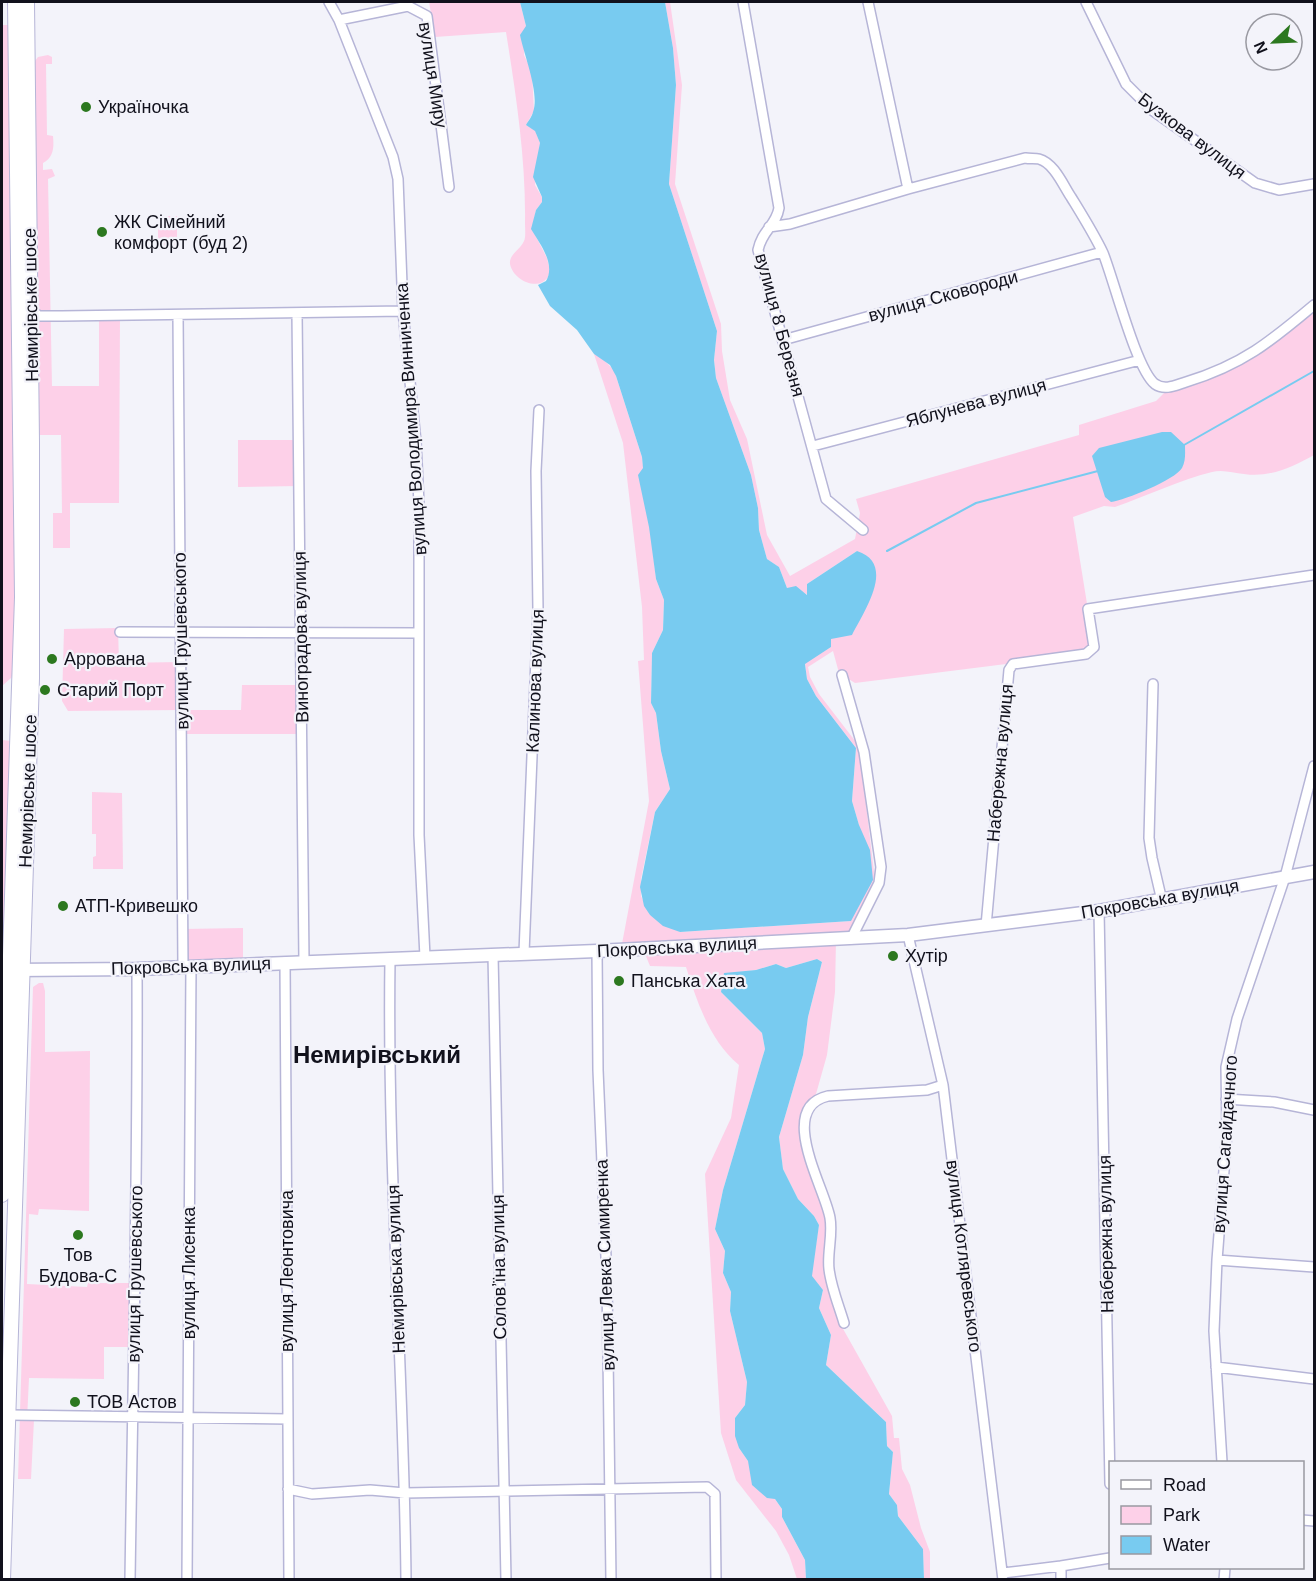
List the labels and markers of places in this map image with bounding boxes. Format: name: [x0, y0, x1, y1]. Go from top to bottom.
place label: Україночка: [98, 97, 190, 117]
marker: Україночка: [79, 100, 93, 114]
place label: ЖК Сімейний комфорт (буд 2): [114, 212, 248, 253]
marker: ЖК Сімейний комфорт (буд 2): [95, 225, 109, 239]
place label: Аррована: [64, 649, 146, 669]
marker: Аррована: [45, 652, 59, 666]
place label: Старий Порт: [57, 680, 164, 700]
marker: Старий Порт: [38, 683, 52, 697]
place label: АТП-Кривешко: [75, 896, 198, 916]
marker: АТП-Кривешко: [56, 899, 70, 913]
place label: Хутір: [905, 946, 948, 966]
marker: Хутір: [886, 949, 900, 963]
place label: Панська Хата: [631, 971, 746, 991]
marker: Панська Хата: [612, 974, 626, 988]
marker: Тов Будова-С: [71, 1228, 85, 1242]
place label: Тов Будова-С: [39, 1245, 117, 1286]
place label: ТОВ Астов: [87, 1392, 177, 1412]
marker: ТОВ Астов: [68, 1395, 82, 1409]

